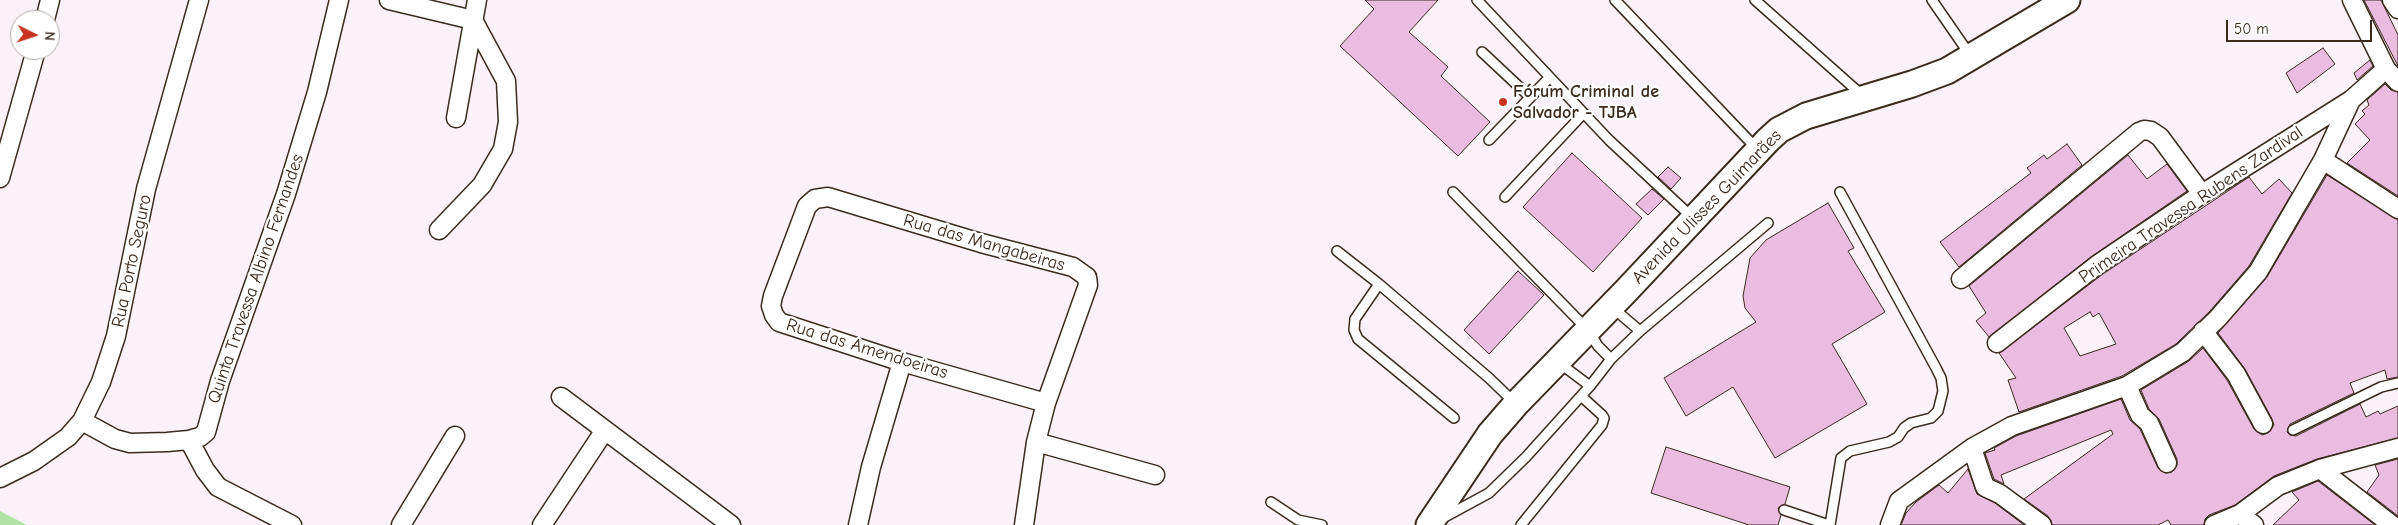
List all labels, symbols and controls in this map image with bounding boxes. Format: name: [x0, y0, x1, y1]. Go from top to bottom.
north arrow: [10, 10, 60, 60]
scale bar: [2228, 10, 2374, 42]
text: 50 m: [2234, 20, 2269, 38]
text: N: [41, 31, 58, 41]
place label: Fórum Criminal de Salvador - TJBA: [1513, 81, 1659, 124]
marker: Fórum Criminal de Salvador - TJBA: [1497, 96, 1509, 108]
street label: Primeira Travessa Rubens Zardival: [2075, 122, 2307, 288]
street label: Avenida Ulisses Guimarães: [1628, 125, 1786, 289]
street label: Quinta Travessa Albino Fernandes: [203, 152, 309, 406]
street label: Rua Porto Seguro: [107, 193, 157, 329]
street label: Rua das Mangabeiras: [901, 210, 1067, 276]
street label: Rua das Amendoeiras: [784, 314, 950, 384]

